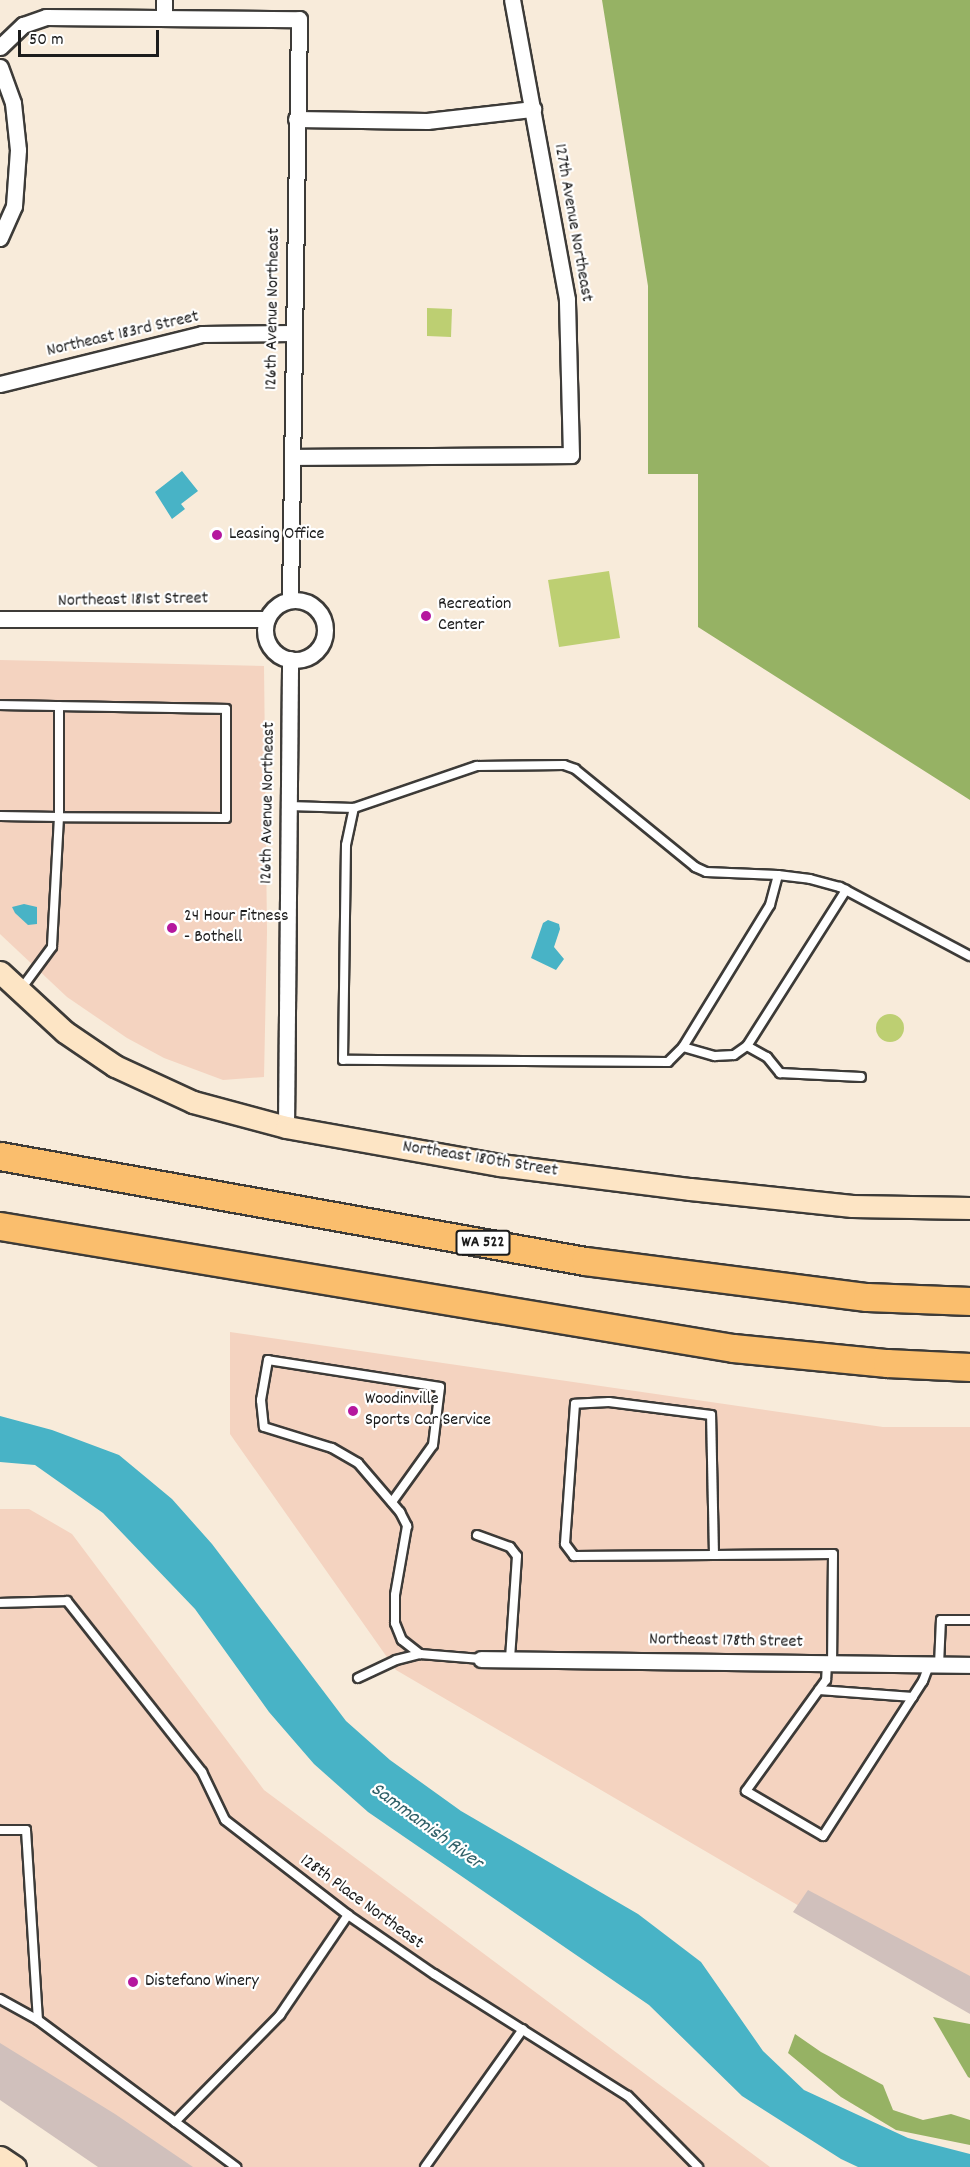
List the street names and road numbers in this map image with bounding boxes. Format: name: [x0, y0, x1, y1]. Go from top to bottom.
street label: 127th Avenue Northeast: [547, 142, 597, 304]
street label: 126th Avenue Northeast: [262, 228, 286, 390]
street label: Northeast 183rd Street: [45, 307, 201, 363]
street label: Northeast 181st Street: [58, 589, 208, 613]
street label: 126th Avenue Northeast: [257, 722, 281, 884]
street label: Northeast 180th Street: [401, 1137, 559, 1183]
road number: WA 522: [454, 1230, 512, 1256]
street label: Northeast 178th Street: [649, 1630, 803, 1654]
street label: 128th Place Northeast: [295, 1851, 427, 1955]

